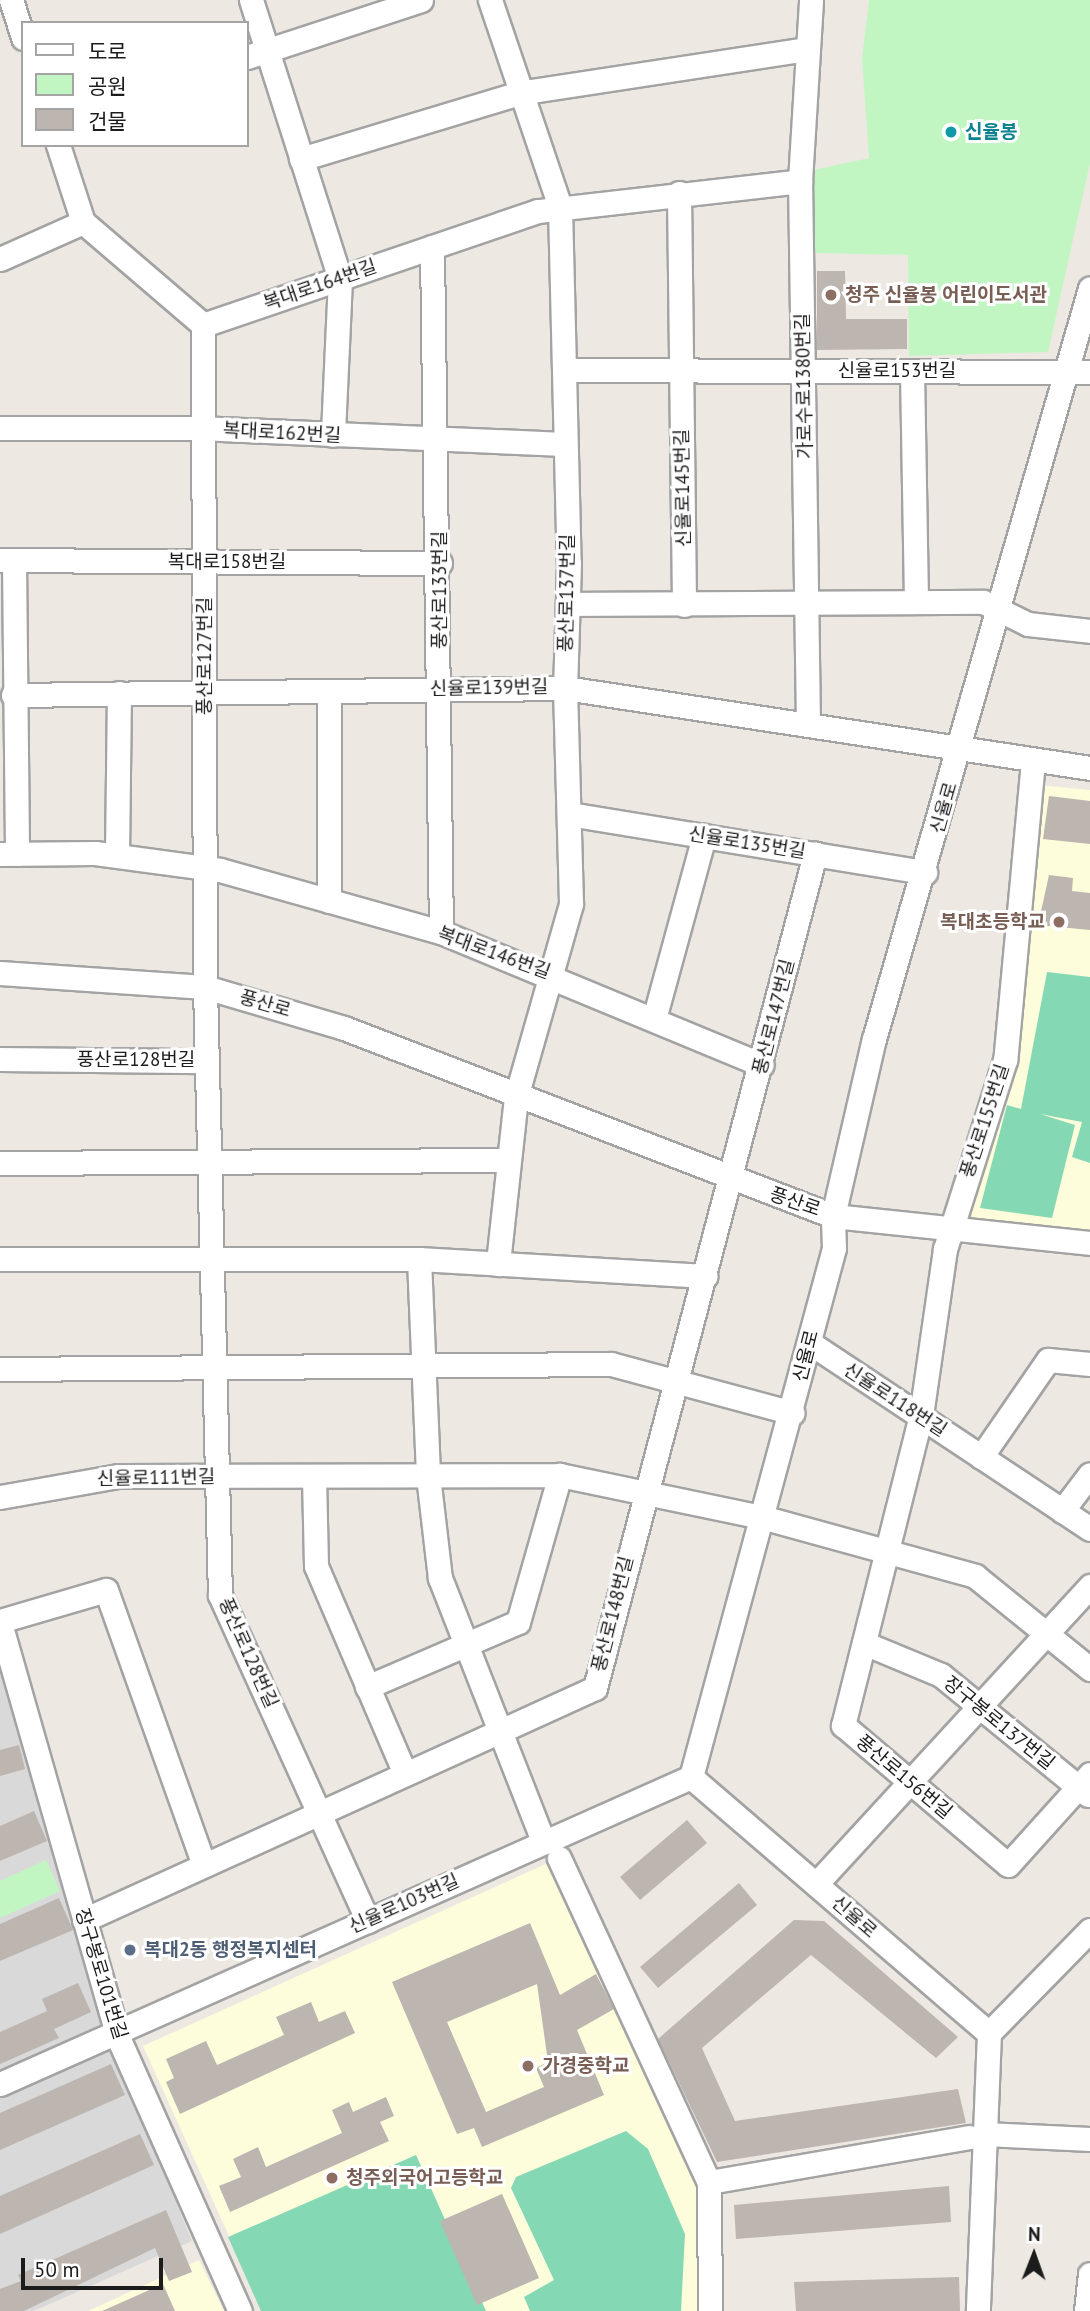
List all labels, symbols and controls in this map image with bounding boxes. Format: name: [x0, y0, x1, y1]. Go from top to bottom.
legend: [21, 21, 248, 147]
text: 도로: [88, 38, 127, 65]
text: 공원: [88, 73, 127, 100]
text: 건물: [88, 108, 127, 135]
place label: 신율봉: [965, 121, 1017, 143]
marker: 신율봉: [943, 124, 959, 140]
street label: 복대로164번길: [260, 255, 380, 315]
place label: 청주 신율봉 어린이도서관: [845, 284, 1047, 306]
marker: 청주 신율봉 어린이도서관: [823, 287, 839, 303]
street label: 가로수로1380번길: [791, 313, 817, 459]
street label: 신율로153번길: [838, 360, 956, 382]
street label: 복대로162번길: [222, 419, 342, 447]
street label: 신율로145번길: [671, 429, 695, 547]
street label: 풍산로133번길: [429, 531, 451, 649]
street label: 풍산로137번길: [555, 534, 579, 652]
street label: 복대로158번길: [168, 551, 286, 573]
street label: 풍산로127번길: [194, 597, 216, 715]
street label: 신율로139번길: [430, 676, 548, 700]
street label: 신율로: [926, 780, 962, 836]
street label: 신율로135번길: [687, 822, 807, 864]
place label: 복대초등학교: [940, 911, 1045, 933]
marker: 복대초등학교: [1051, 914, 1067, 930]
street label: 복대로146번길: [434, 922, 554, 984]
street label: 풍산로147번길: [749, 957, 799, 1077]
street label: 풍산로: [237, 986, 293, 1022]
street label: 풍산로128번길: [77, 1049, 195, 1071]
street label: 풍산로155번길: [956, 1061, 1014, 1181]
street label: 풍산로: [766, 1183, 824, 1221]
street label: 신율로: [789, 1328, 823, 1384]
street label: 신율로118번길: [839, 1358, 951, 1442]
street label: 신율로111번길: [97, 1466, 215, 1490]
street label: 풍산로148번길: [588, 1554, 638, 1674]
street label: 풍산로128번길: [213, 1594, 283, 1712]
street label: 장구봉로137번길: [939, 1671, 1059, 1775]
street label: 풍산로156번길: [851, 1730, 957, 1824]
street label: 신율로103번길: [345, 1869, 463, 1939]
street label: 신율로: [827, 1891, 881, 1943]
street label: 장구봉로101번길: [70, 1906, 132, 2042]
place label: 복대2동 행정복지센터: [144, 1939, 317, 1961]
marker: 복대2동 행정복지센터: [122, 1942, 138, 1958]
place label: 가경중학교: [542, 2055, 629, 2077]
marker: 가경중학교: [520, 2058, 536, 2074]
place label: 청주외국어고등학교: [346, 2167, 503, 2189]
marker: 청주외국어고등학교: [324, 2170, 340, 2186]
north arrow: [999, 2220, 1069, 2290]
text: N: [1028, 2222, 1041, 2246]
scale bar: [24, 2244, 166, 2288]
text: 50 m: [34, 2256, 80, 2283]

